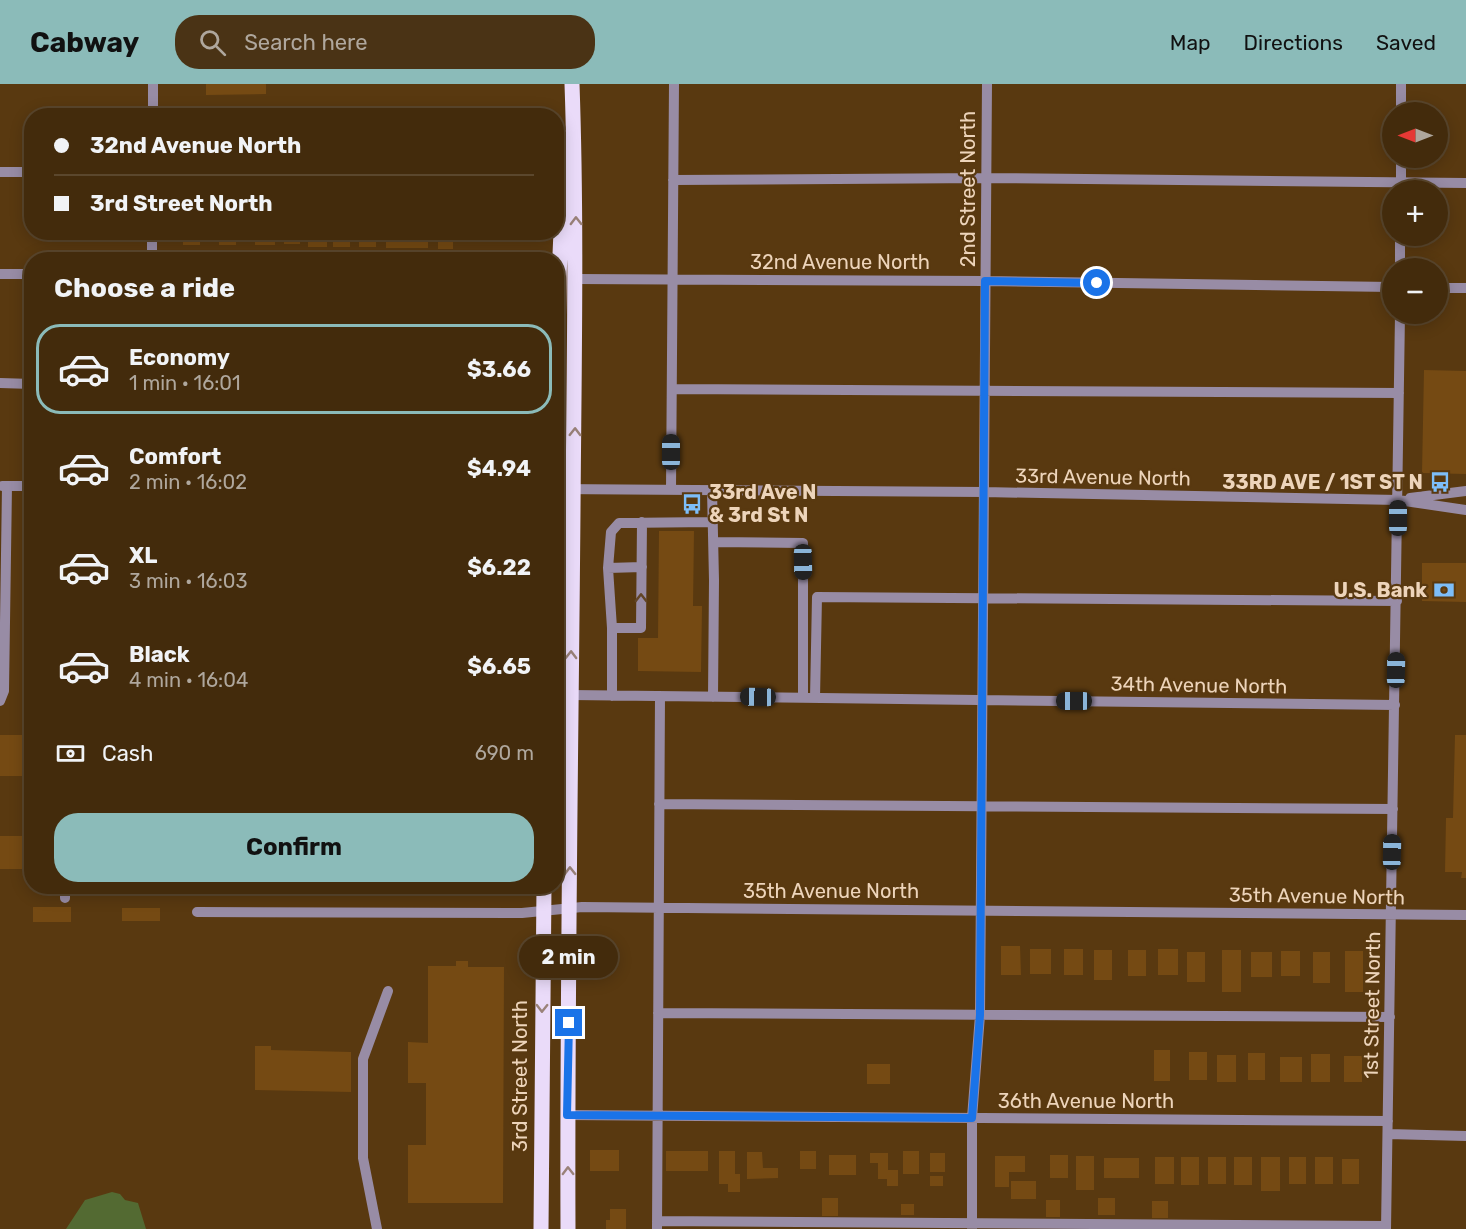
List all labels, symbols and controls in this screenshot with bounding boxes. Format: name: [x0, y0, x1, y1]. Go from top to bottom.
search box: [175, 15, 595, 69]
text: Cabway: [30, 26, 139, 59]
icon: search: [196, 26, 229, 59]
text: Search here: [244, 29, 368, 56]
text: Map: [1170, 30, 1211, 55]
text: Directions: [1244, 30, 1343, 55]
text: Saved: [1376, 30, 1436, 55]
north arrow: [1382, 102, 1448, 168]
map controls: [1382, 102, 1448, 324]
street label: 2nd Street North: [956, 111, 980, 267]
text: 32nd Avenue North: [90, 132, 301, 159]
button: +: [1382, 180, 1448, 246]
text: 3rd Street North: [90, 190, 273, 217]
one-way arrow: [570, 216, 582, 225]
street label: 32nd Avenue North: [750, 250, 930, 274]
button: −: [1382, 258, 1448, 324]
route start: [1083, 269, 1110, 296]
text: Choose a ride: [54, 272, 235, 304]
icon: car: [57, 342, 111, 396]
text: Economy: [129, 344, 230, 371]
text: $3.66: [467, 356, 531, 383]
text: 1 min · 16:01: [129, 371, 241, 395]
one-way arrow: [569, 427, 581, 436]
car: [662, 434, 680, 470]
icon: car: [57, 441, 111, 495]
text: Comfort: [129, 443, 221, 470]
text: $4.94: [467, 455, 531, 482]
street label: 33rd Avenue North: [1015, 463, 1191, 491]
text: 2 min · 16:02: [129, 470, 247, 494]
place label: 33RD AVE / 1ST ST N: [1222, 470, 1423, 494]
bus stop icon: 33RD AVE / 1ST ST N: [1428, 470, 1452, 494]
place label: 33rd Ave N & 3rd St N: [709, 480, 816, 527]
bus stop icon: 33rd Ave N & 3rd St N: [680, 492, 704, 516]
car: [1389, 500, 1407, 536]
icon: car: [57, 540, 111, 594]
text: XL: [129, 542, 157, 569]
car: [794, 544, 812, 580]
text: $6.22: [467, 554, 531, 581]
text: 3 min · 16:03: [129, 569, 248, 593]
place label: U.S. Bank: [1334, 578, 1427, 602]
bank icon: U.S. Bank: [1432, 578, 1456, 602]
one-way arrow: [635, 594, 647, 603]
icon: car: [57, 639, 111, 693]
text: Black: [129, 641, 190, 668]
one-way arrow: [565, 650, 578, 659]
car: [1387, 652, 1405, 688]
text: $6.65: [467, 653, 531, 680]
text: 4 min · 16:04: [129, 668, 248, 692]
street label: 34th Avenue North: [1110, 671, 1288, 699]
car: [740, 688, 776, 706]
car: [1056, 692, 1092, 710]
icon: cash: [54, 737, 87, 770]
text: Cash: [102, 740, 153, 767]
text: 690 m: [475, 741, 534, 765]
button: Confirm: [54, 813, 534, 882]
car: [1383, 834, 1401, 870]
one-way arrow: [564, 866, 577, 875]
street label: 35th Avenue North: [743, 879, 919, 903]
street label: 35th Avenue North: [1229, 882, 1405, 910]
street label: 1st Street North: [1359, 931, 1385, 1079]
callout: 2 min: [520, 936, 618, 978]
text: 2 min: [541, 945, 596, 969]
street label: 3rd Street North: [508, 1000, 532, 1152]
one-way arrow: [536, 1003, 548, 1012]
route end: [555, 1009, 582, 1036]
street label: 36th Avenue North: [998, 1089, 1174, 1113]
one-way arrow: [562, 1166, 574, 1175]

